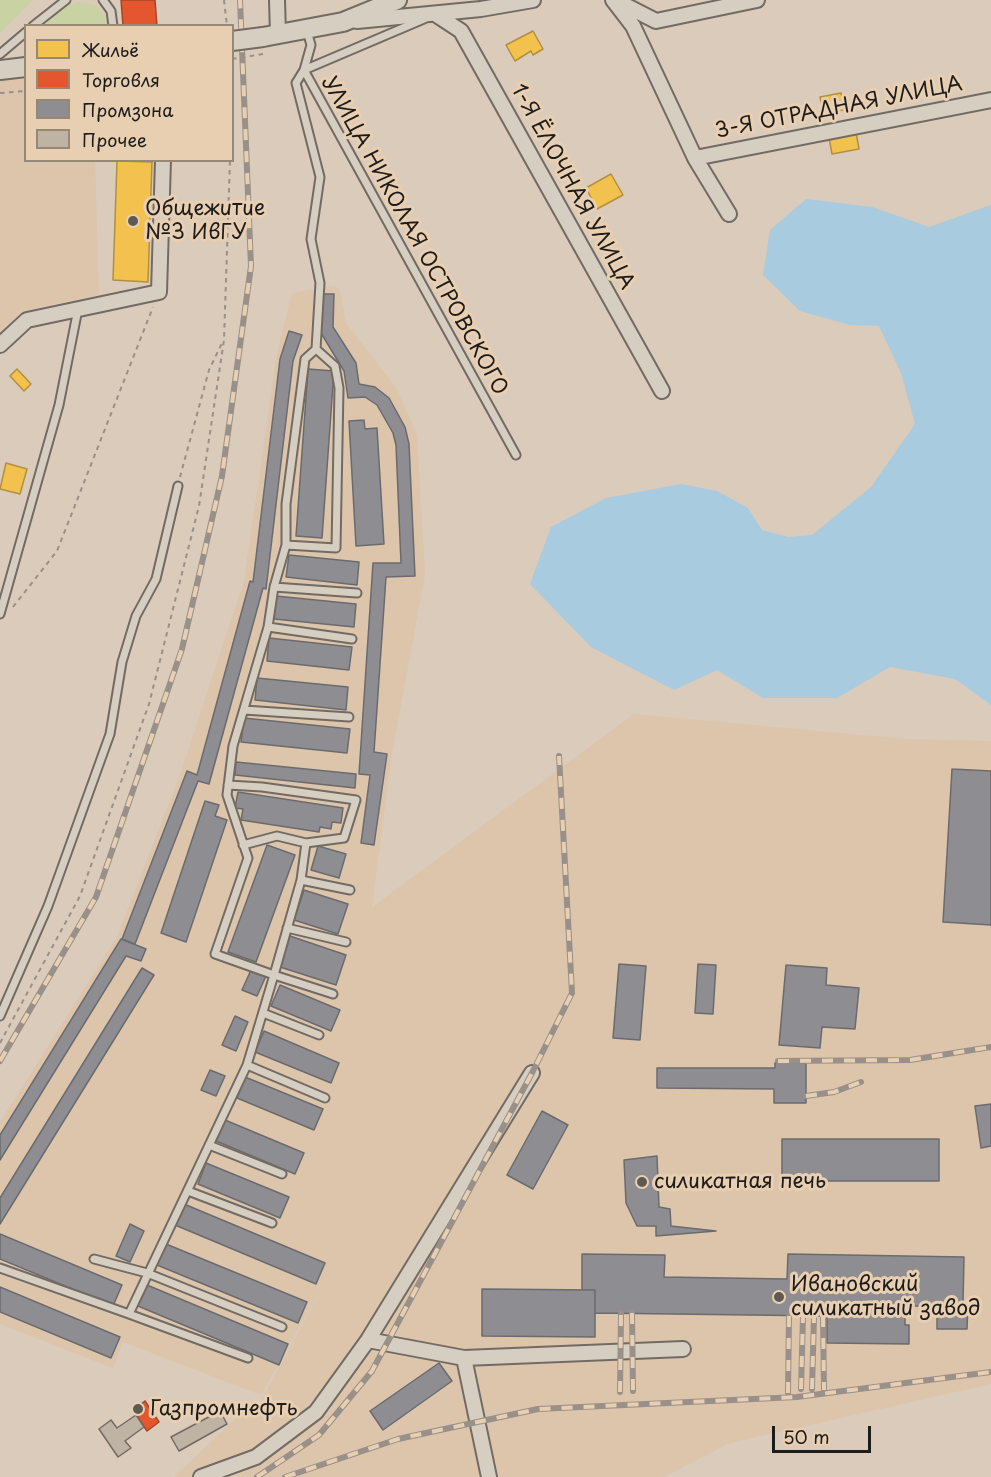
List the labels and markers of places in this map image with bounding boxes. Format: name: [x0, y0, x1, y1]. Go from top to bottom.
place label: Общежитие №3 ИвГУ: [145, 196, 265, 246]
marker: Общежитие №3 ИвГУ: [126, 214, 140, 228]
place label: силикатная печь: [654, 1169, 826, 1195]
marker: силикатная печь: [635, 1175, 649, 1189]
place label: Ивановский силикатный завод: [791, 1272, 980, 1322]
marker: Ивановский силикатный завод: [772, 1290, 786, 1304]
place label: Газпромнефть: [150, 1396, 298, 1422]
marker: Газпромнефть: [131, 1402, 145, 1416]

